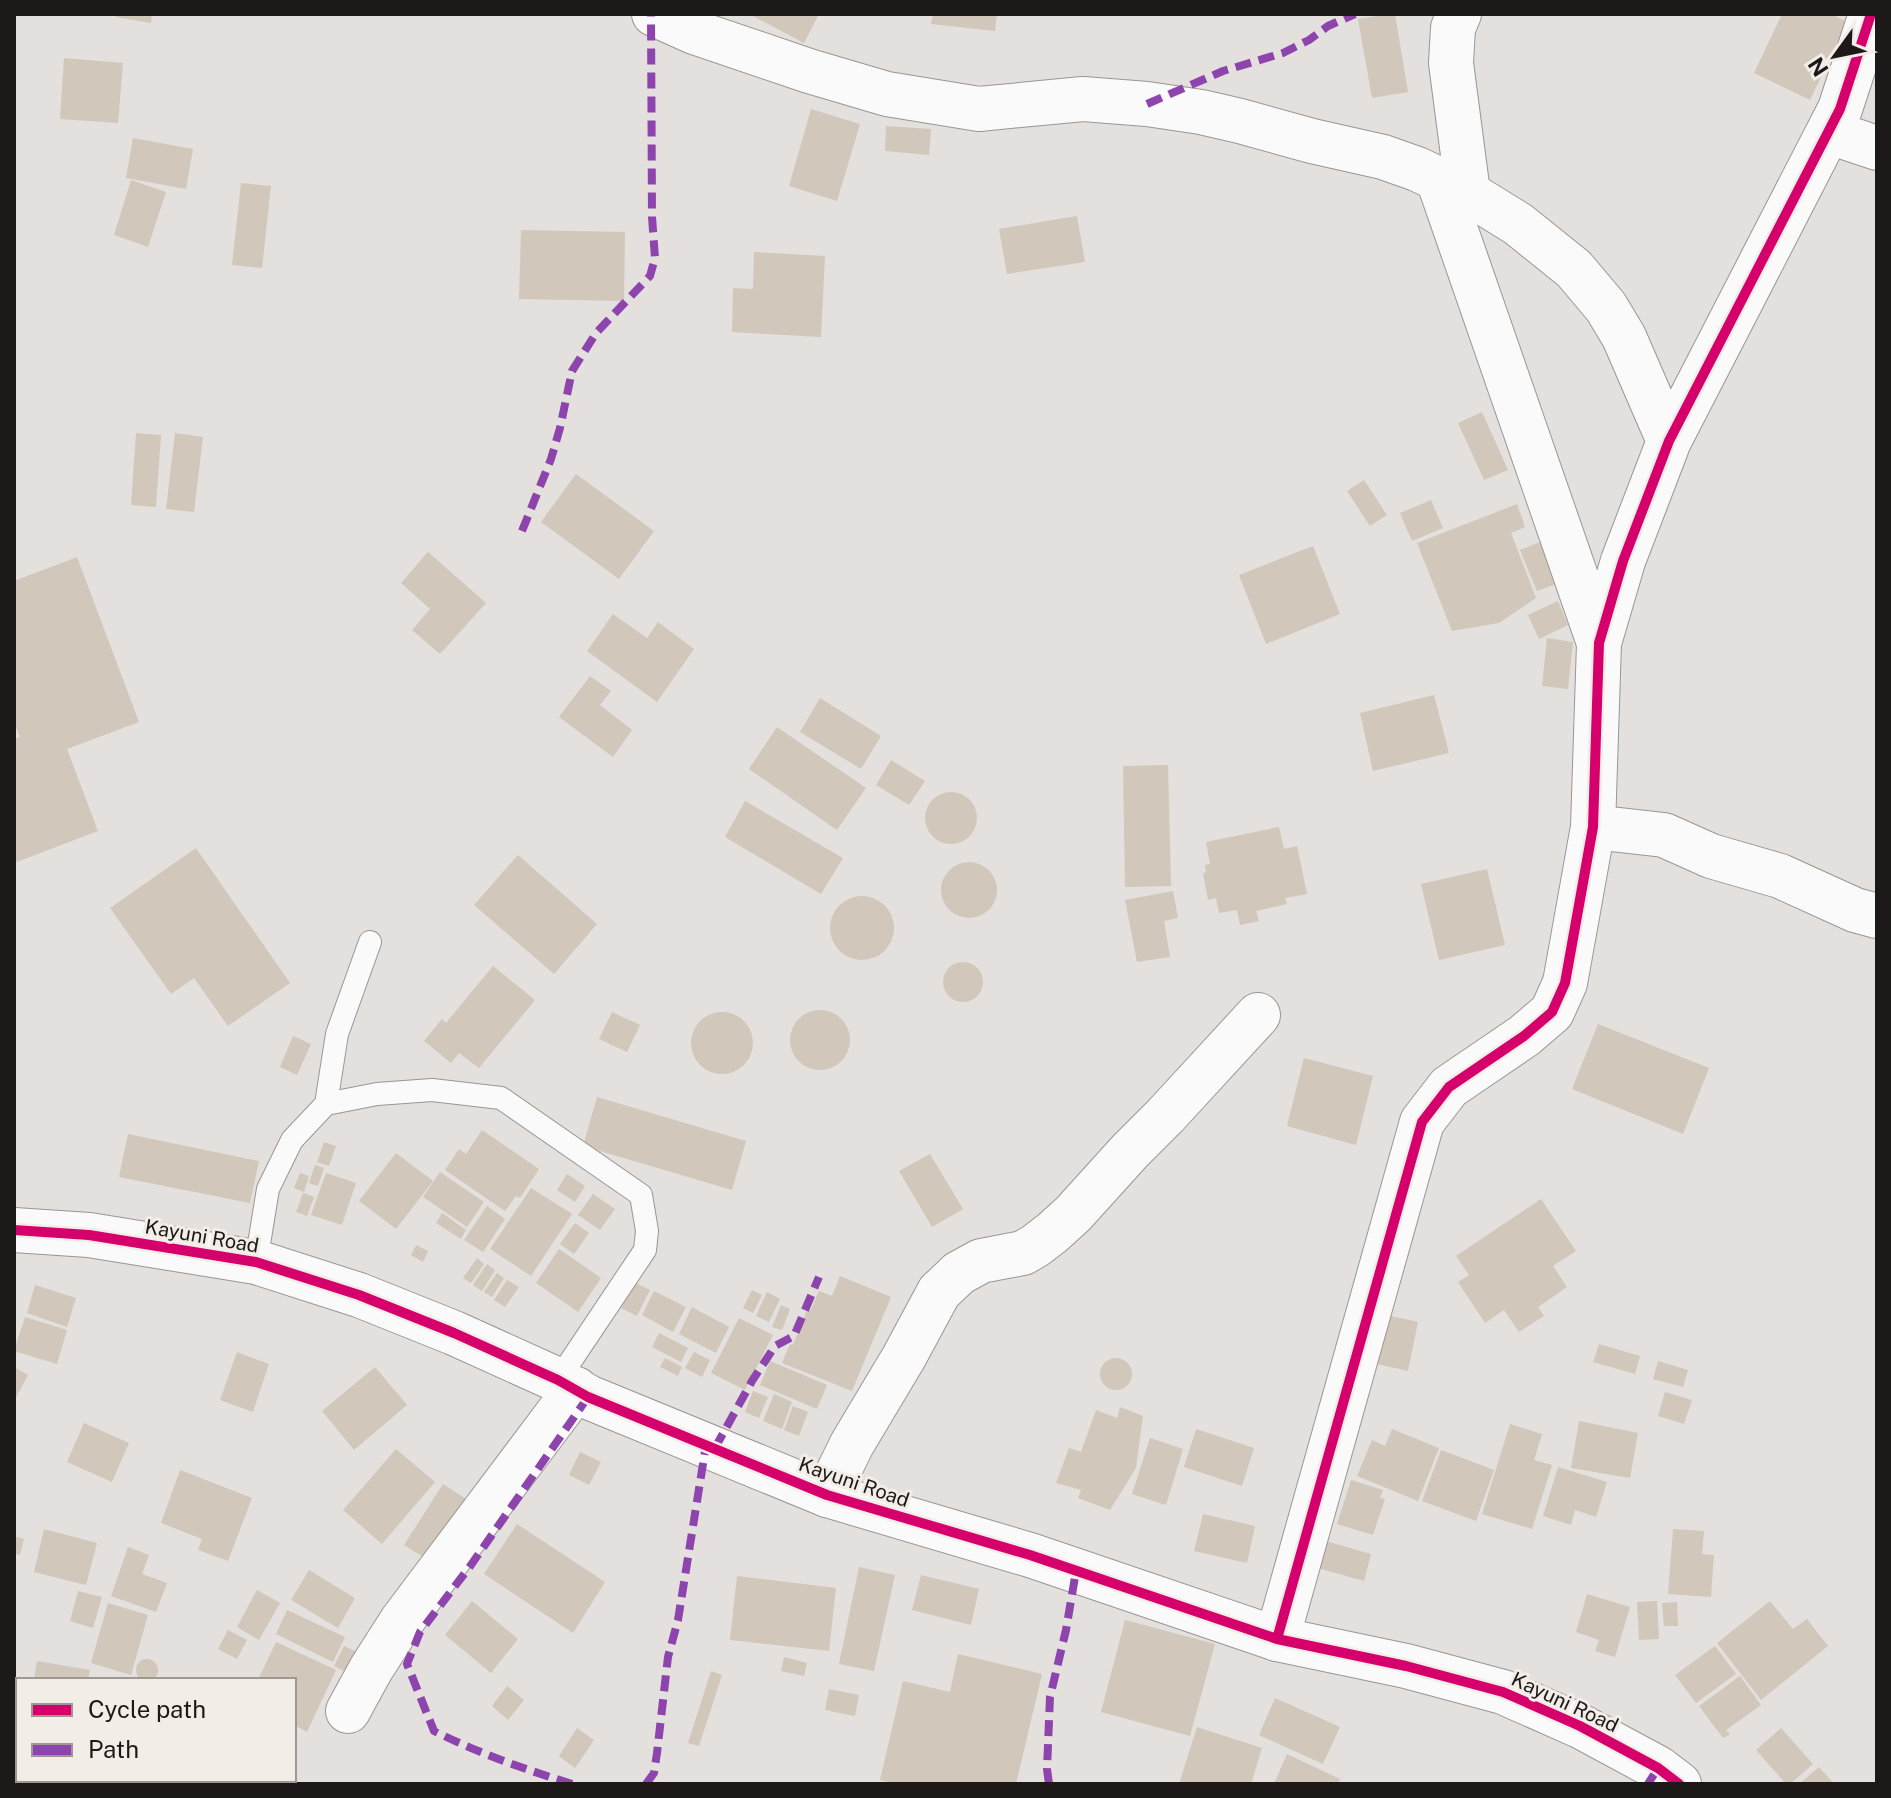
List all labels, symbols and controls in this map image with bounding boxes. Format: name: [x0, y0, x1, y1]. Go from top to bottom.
north arrow: [1795, 16, 1875, 96]
text: N: [1803, 53, 1834, 81]
street label: Kayuni Road: [143, 1214, 261, 1258]
street label: Kayuni Road: [796, 1452, 912, 1512]
street label: Kayuni Road: [1508, 1667, 1622, 1737]
legend: [16, 1678, 296, 1782]
text: Cycle path: [88, 1695, 206, 1723]
text: Path: [88, 1735, 139, 1763]

